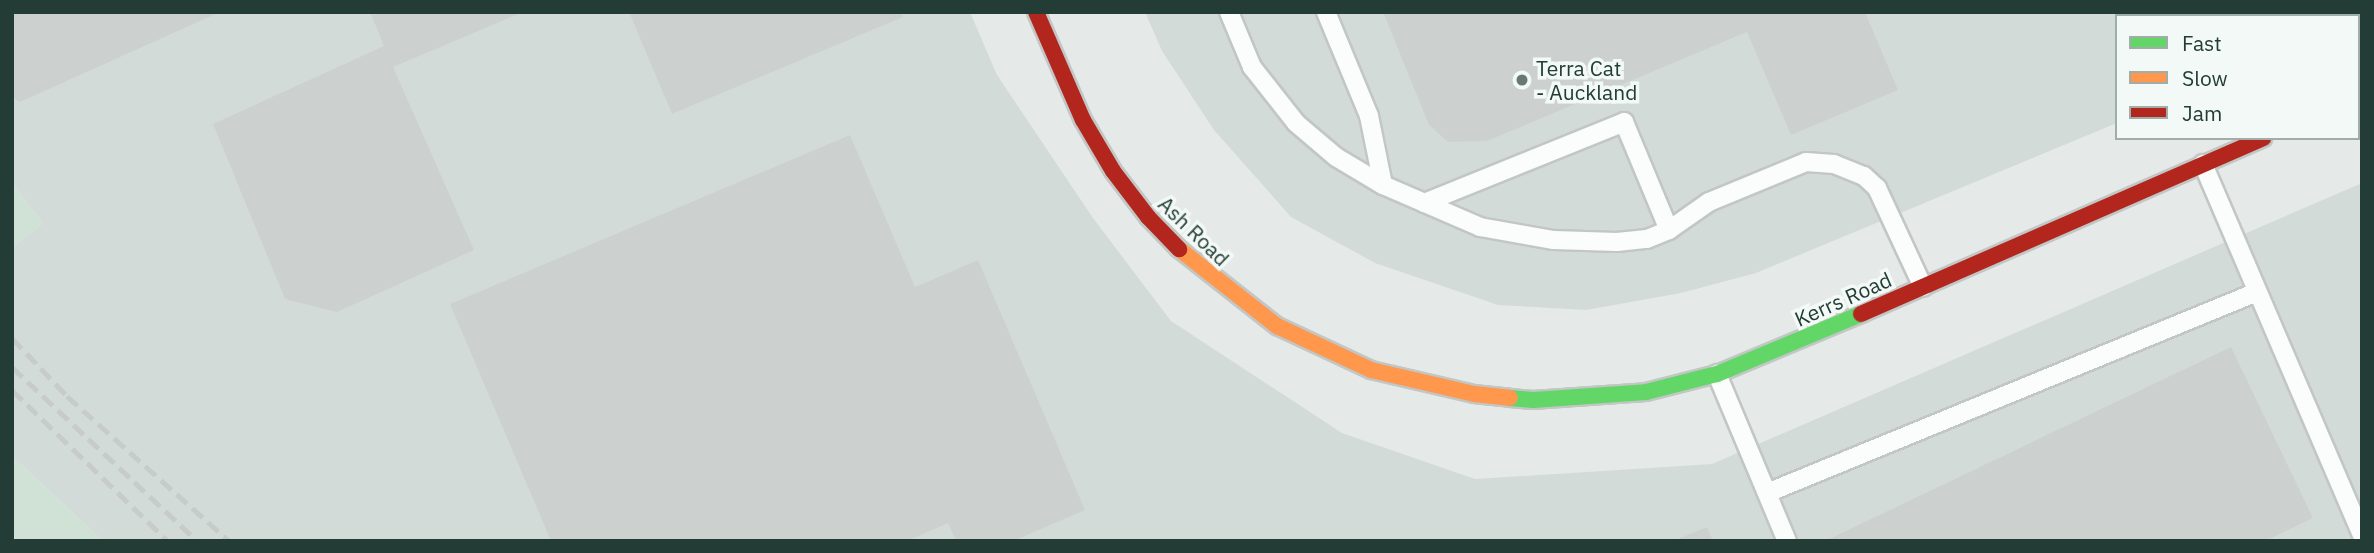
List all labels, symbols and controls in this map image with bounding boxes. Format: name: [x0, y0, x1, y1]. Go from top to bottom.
legend: [2115, 14, 2360, 140]
text: Fast: [2182, 29, 2222, 57]
place label: Terra Cat - Auckland: [1536, 55, 1637, 105]
text: Slow: [2182, 64, 2228, 92]
marker: Terra Cat - Auckland: [1514, 72, 1530, 88]
text: Jam: [2182, 99, 2222, 127]
street label: Ash Road: [1153, 191, 1235, 271]
street label: Kerrs Road: [1791, 267, 1895, 331]

